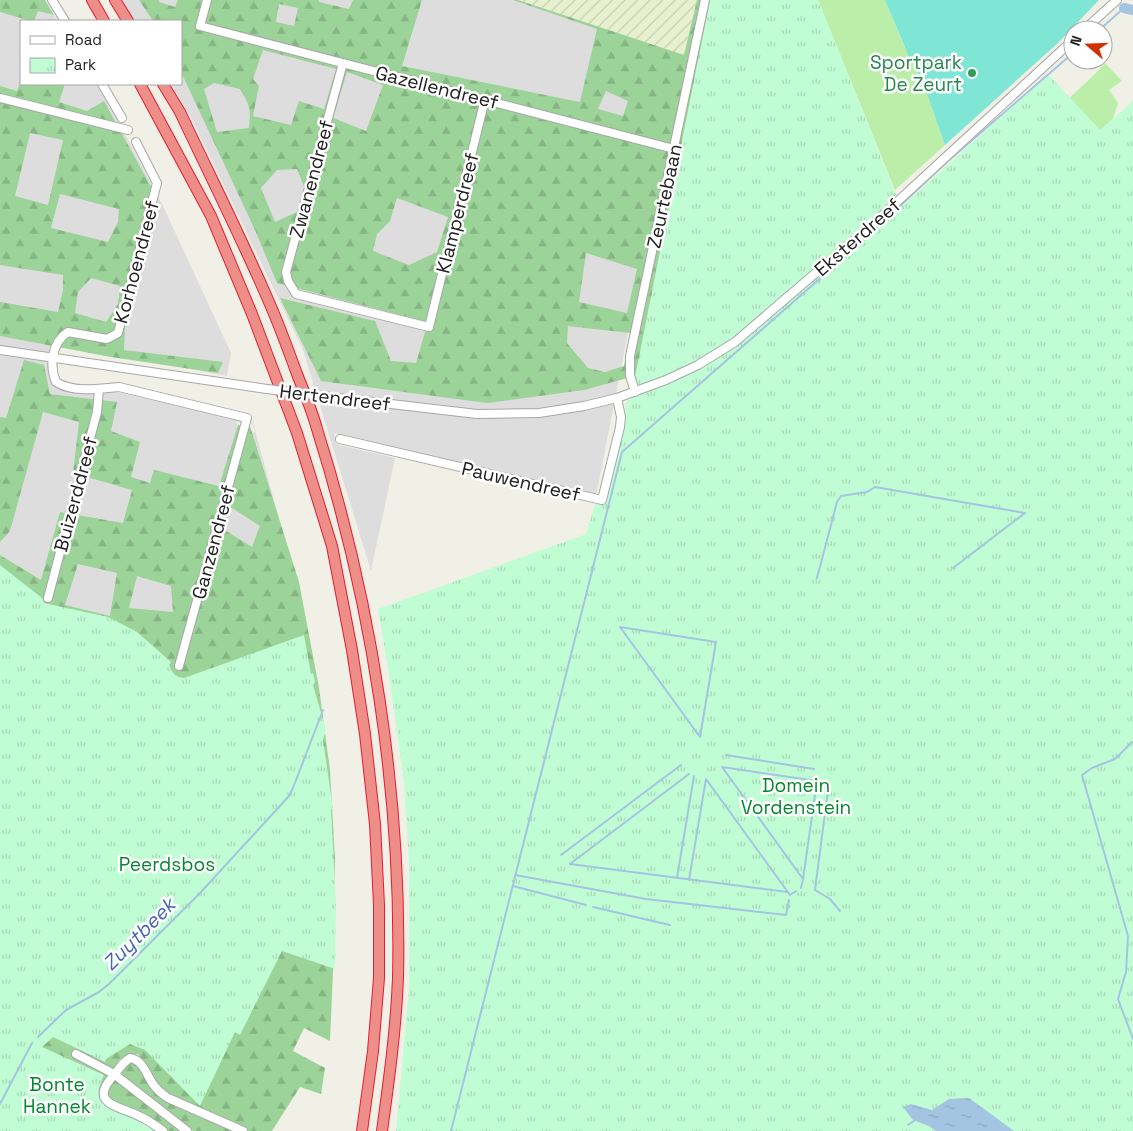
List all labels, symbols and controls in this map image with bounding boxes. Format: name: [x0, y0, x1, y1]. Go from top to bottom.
legend: [20, 20, 182, 85]
north arrow: [1063, 20, 1113, 70]
text: Road: [65, 30, 102, 49]
text: N: [1066, 33, 1086, 48]
place label: Sportpark De Zeurt: [870, 50, 962, 97]
text: Park: [65, 55, 96, 74]
street label: Gazellendreef: [373, 60, 501, 115]
marker: Sportpark De Zeurt: [966, 67, 978, 79]
street label: Zwanendreef: [284, 118, 339, 241]
street label: Zeurtebaan: [641, 142, 688, 251]
street label: Klamperdreef: [430, 150, 485, 276]
street label: Eksterdreef: [809, 193, 906, 282]
street label: Korhoendreef: [108, 198, 165, 326]
street label: Hertendreef: [278, 378, 392, 417]
street label: Buizerddreef: [48, 434, 103, 554]
street label: Pauwendreef: [459, 456, 583, 507]
street label: Ganzendreef: [186, 482, 241, 602]
park label: Domein Vordenstein: [741, 773, 851, 820]
park label: Peerdsbos: [119, 852, 215, 877]
water label: Zuytbeek: [97, 891, 182, 976]
park label: Bonte Hannek: [23, 1072, 91, 1119]

